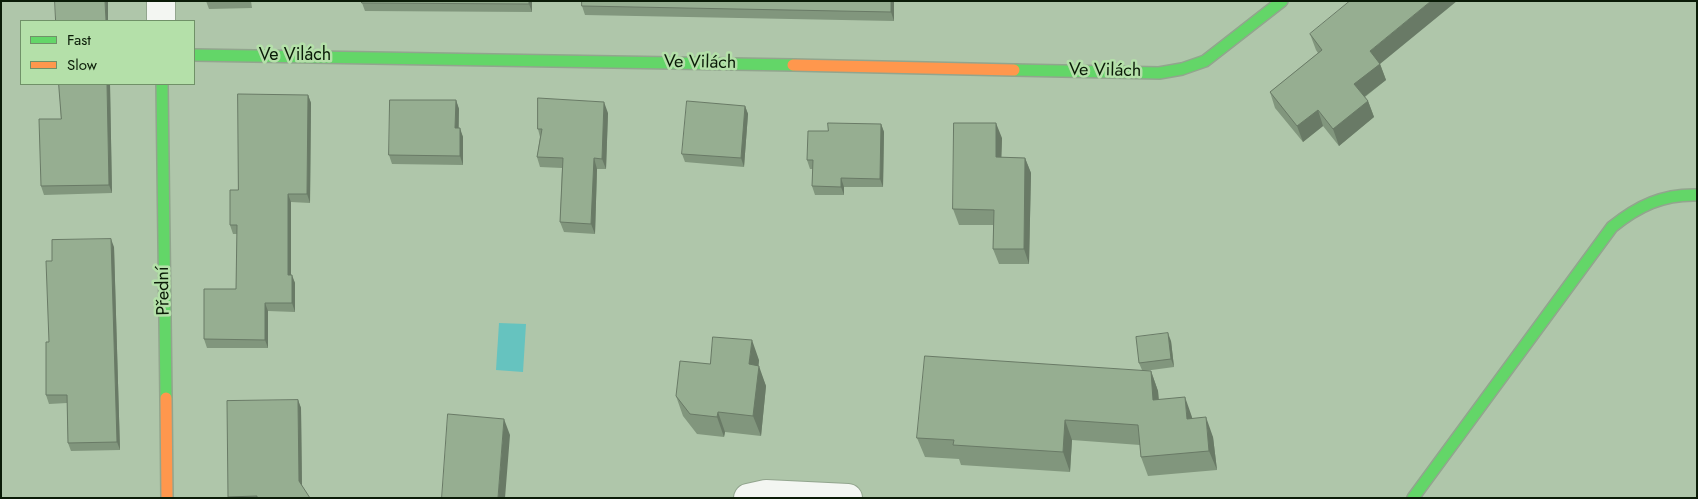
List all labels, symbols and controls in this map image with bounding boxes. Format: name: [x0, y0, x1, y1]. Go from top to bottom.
legend: [20, 20, 195, 85]
text: Fast: [67, 29, 91, 51]
street label: Ve Vilách: [259, 45, 331, 67]
street label: Ve Vilách: [664, 52, 736, 74]
text: Slow: [67, 54, 97, 76]
street label: Ve Vilách: [1069, 60, 1141, 82]
street label: Přední: [153, 266, 175, 316]

